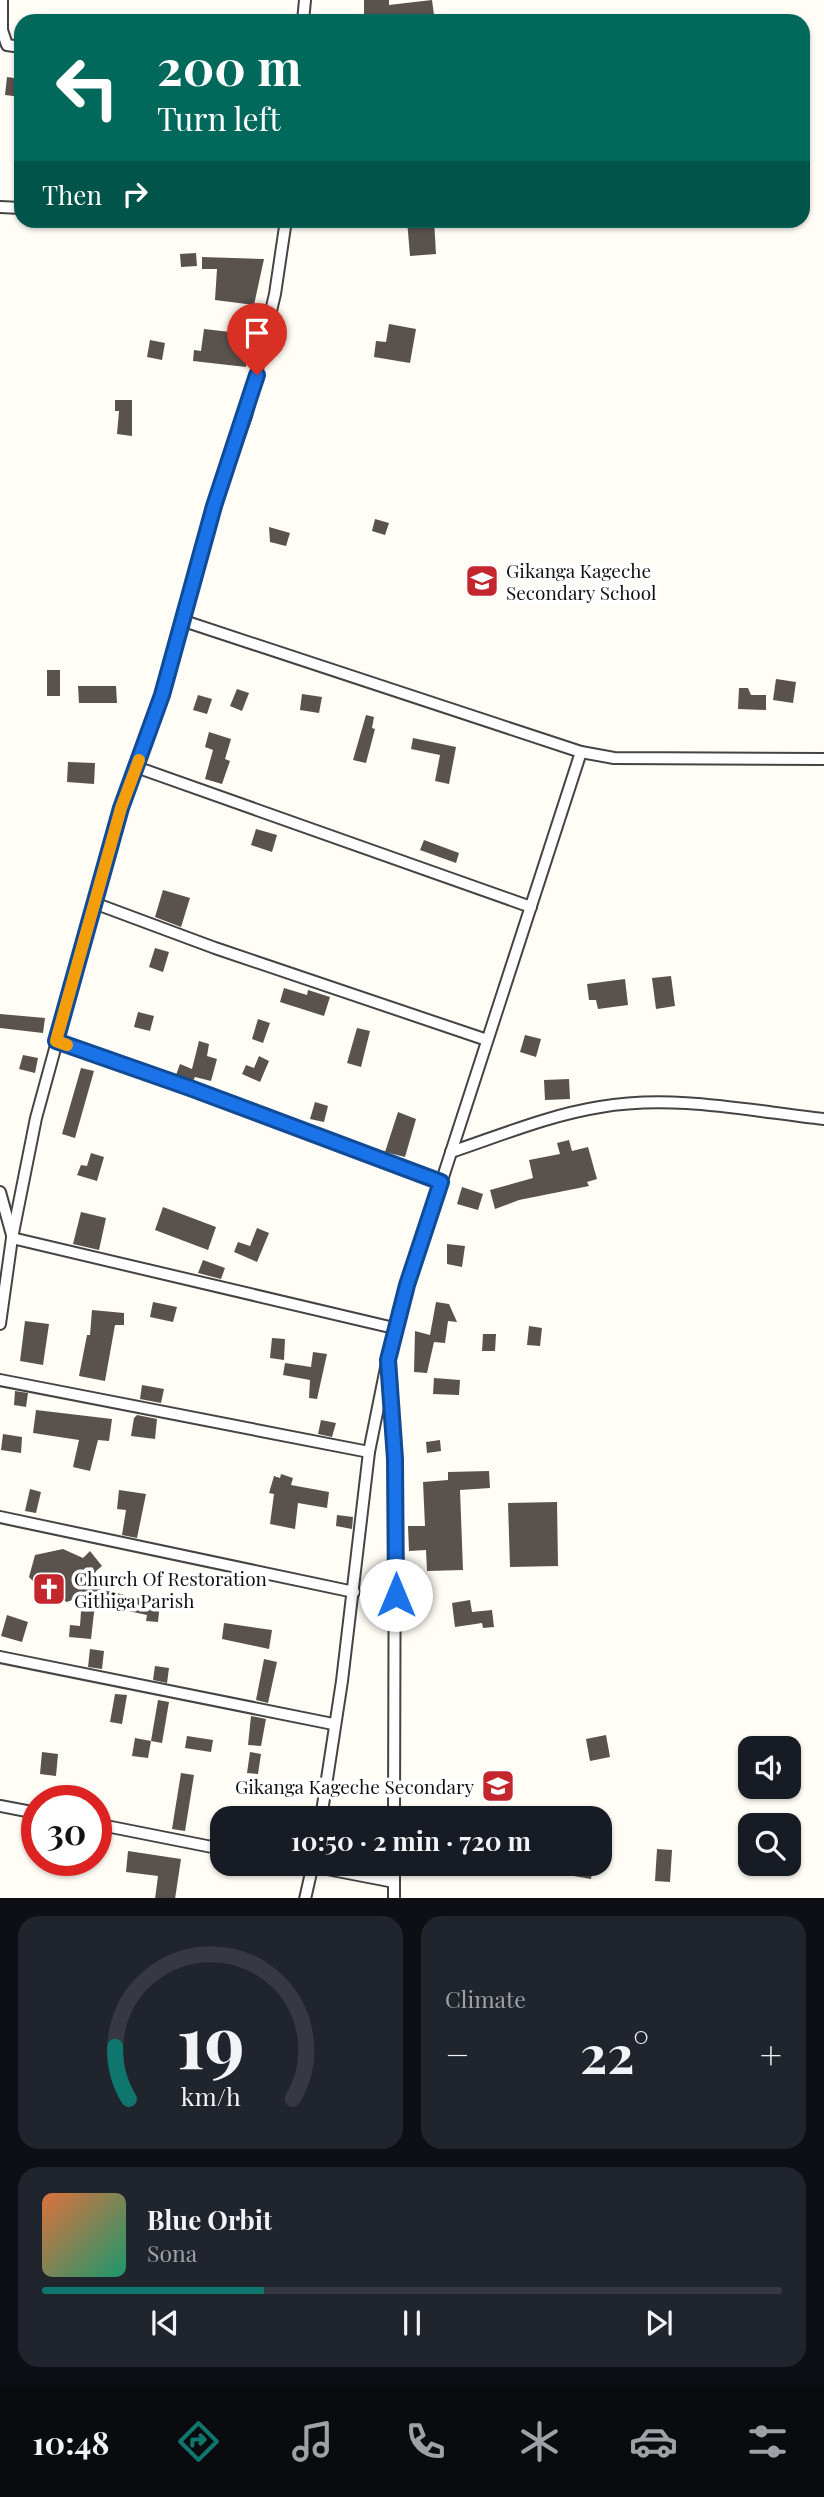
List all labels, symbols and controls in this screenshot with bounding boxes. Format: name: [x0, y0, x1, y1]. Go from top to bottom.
text: 200 m: [157, 33, 302, 98]
icon: left: [42, 42, 133, 133]
text: Turn left: [157, 96, 281, 139]
icon: right: [116, 175, 154, 213]
text: Then: [42, 177, 102, 212]
pin: [227, 303, 287, 375]
icon: arrive: [238, 314, 276, 352]
place label: Gikanga Kageche Secondary School: [506, 557, 657, 605]
school or university icon: Gikanga Kageche Secondary School: [463, 562, 501, 600]
position arrow: [359, 1558, 433, 1632]
place label: Church Of Restoration Githiga Parish: [74, 1565, 268, 1613]
church icon: Church Of Restoration Githiga Parish: [30, 1570, 68, 1608]
map controls: [738, 1736, 801, 1876]
button: sound: [738, 1736, 801, 1799]
school or university icon: Gikanga Kageche Secondary: [479, 1767, 517, 1805]
place label: Gikanga Kageche Secondary: [235, 1773, 474, 1799]
speed limit sign: 30: [21, 1785, 112, 1876]
button: search: [738, 1813, 801, 1876]
text: 10:50 · 2 min · 720 m: [291, 1823, 531, 1858]
text: Climate: [445, 1983, 526, 2014]
text: 19: [176, 1990, 245, 2087]
text: 22°: [580, 2018, 649, 2087]
text: −: [445, 2028, 470, 2079]
text: +: [760, 2028, 782, 2079]
text: km/h: [181, 2078, 241, 2111]
text: Blue Orbit: [147, 2202, 272, 2237]
text: Sona: [147, 2237, 197, 2268]
icon: previous: [146, 2304, 184, 2342]
icon: pause: [393, 2304, 431, 2342]
icon: next: [640, 2304, 678, 2342]
icon: directions: [174, 2417, 223, 2466]
icon: music: [288, 2417, 337, 2466]
icon: phone: [401, 2417, 450, 2466]
icon: climate: [515, 2417, 564, 2466]
icon: car: [629, 2417, 678, 2466]
icon: filters: [743, 2417, 792, 2466]
text: 10:48: [32, 2420, 109, 2463]

